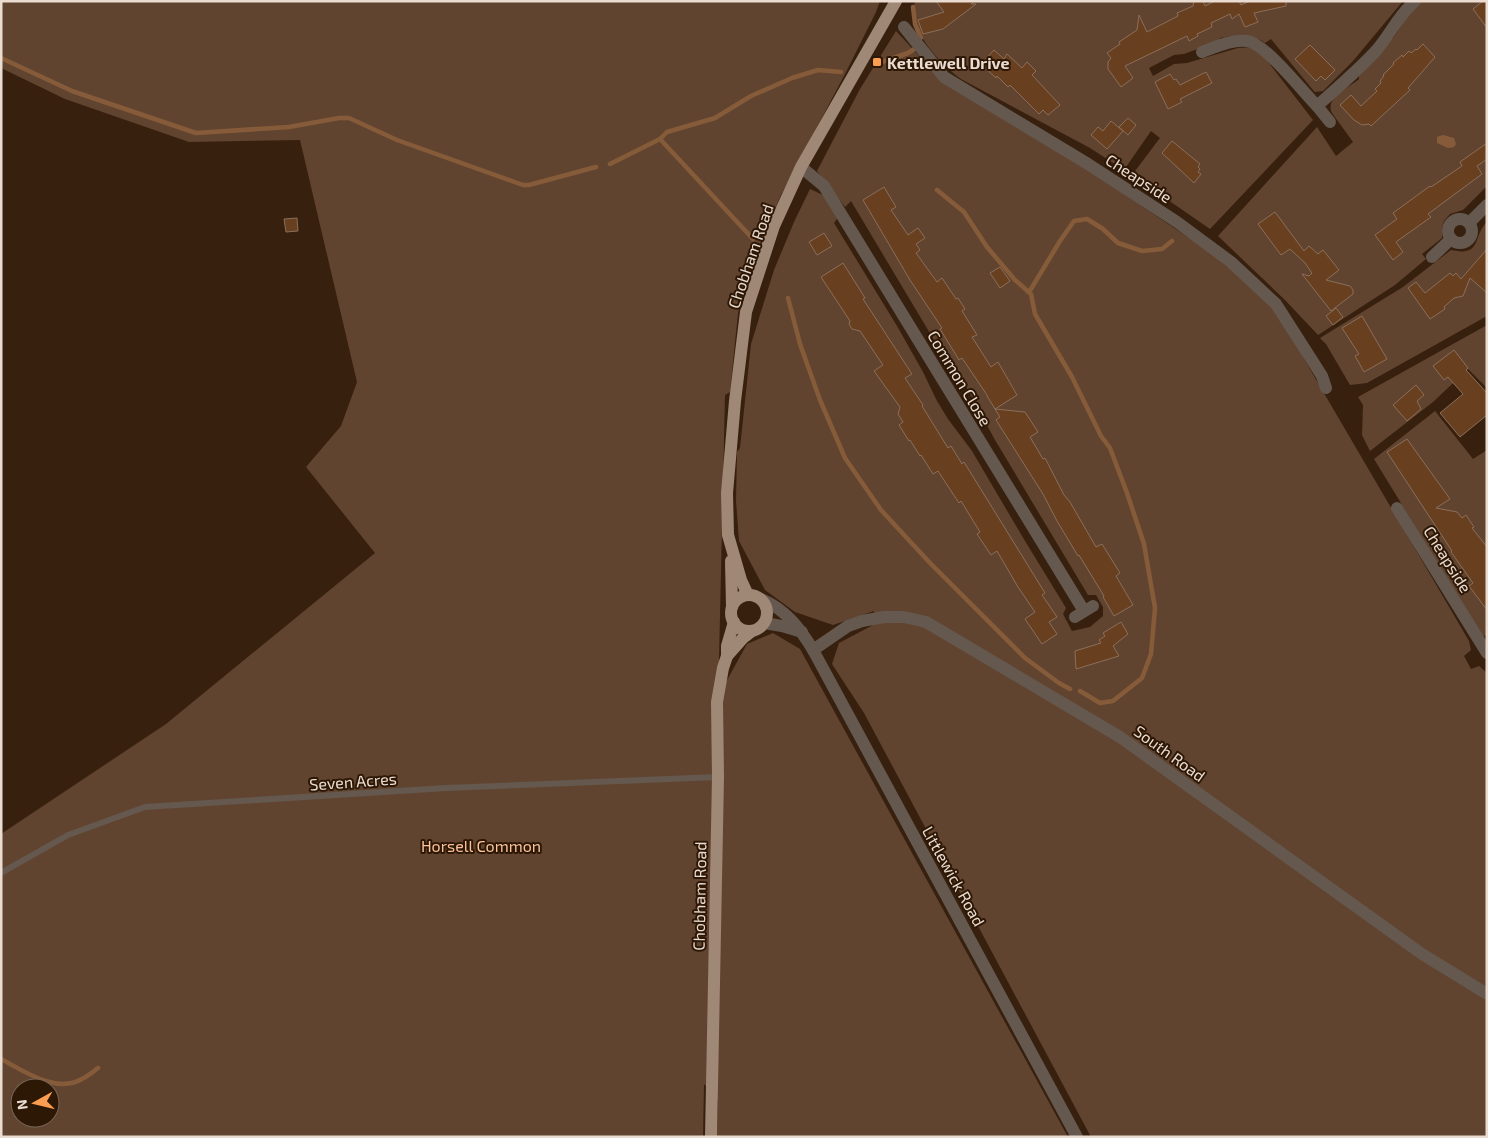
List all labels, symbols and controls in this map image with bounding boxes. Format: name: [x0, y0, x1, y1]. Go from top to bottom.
place label: Kettlewell Drive: [887, 53, 1010, 72]
marker: Kettlewell Drive: [871, 56, 883, 68]
street label: Cheapside: [1102, 150, 1176, 206]
street label: Chobham Road: [723, 201, 777, 311]
street label: Common Close: [924, 327, 996, 429]
street label: Cheapside: [1420, 522, 1476, 596]
street label: South Road: [1131, 721, 1209, 785]
street label: Seven Acres: [309, 768, 397, 794]
street label: Littlewick Road: [919, 823, 989, 929]
park label: Horsell Common: [421, 836, 541, 855]
street label: Chobham Road: [689, 841, 709, 951]
north arrow: [10, 1078, 60, 1128]
text: N: [13, 1099, 31, 1111]

